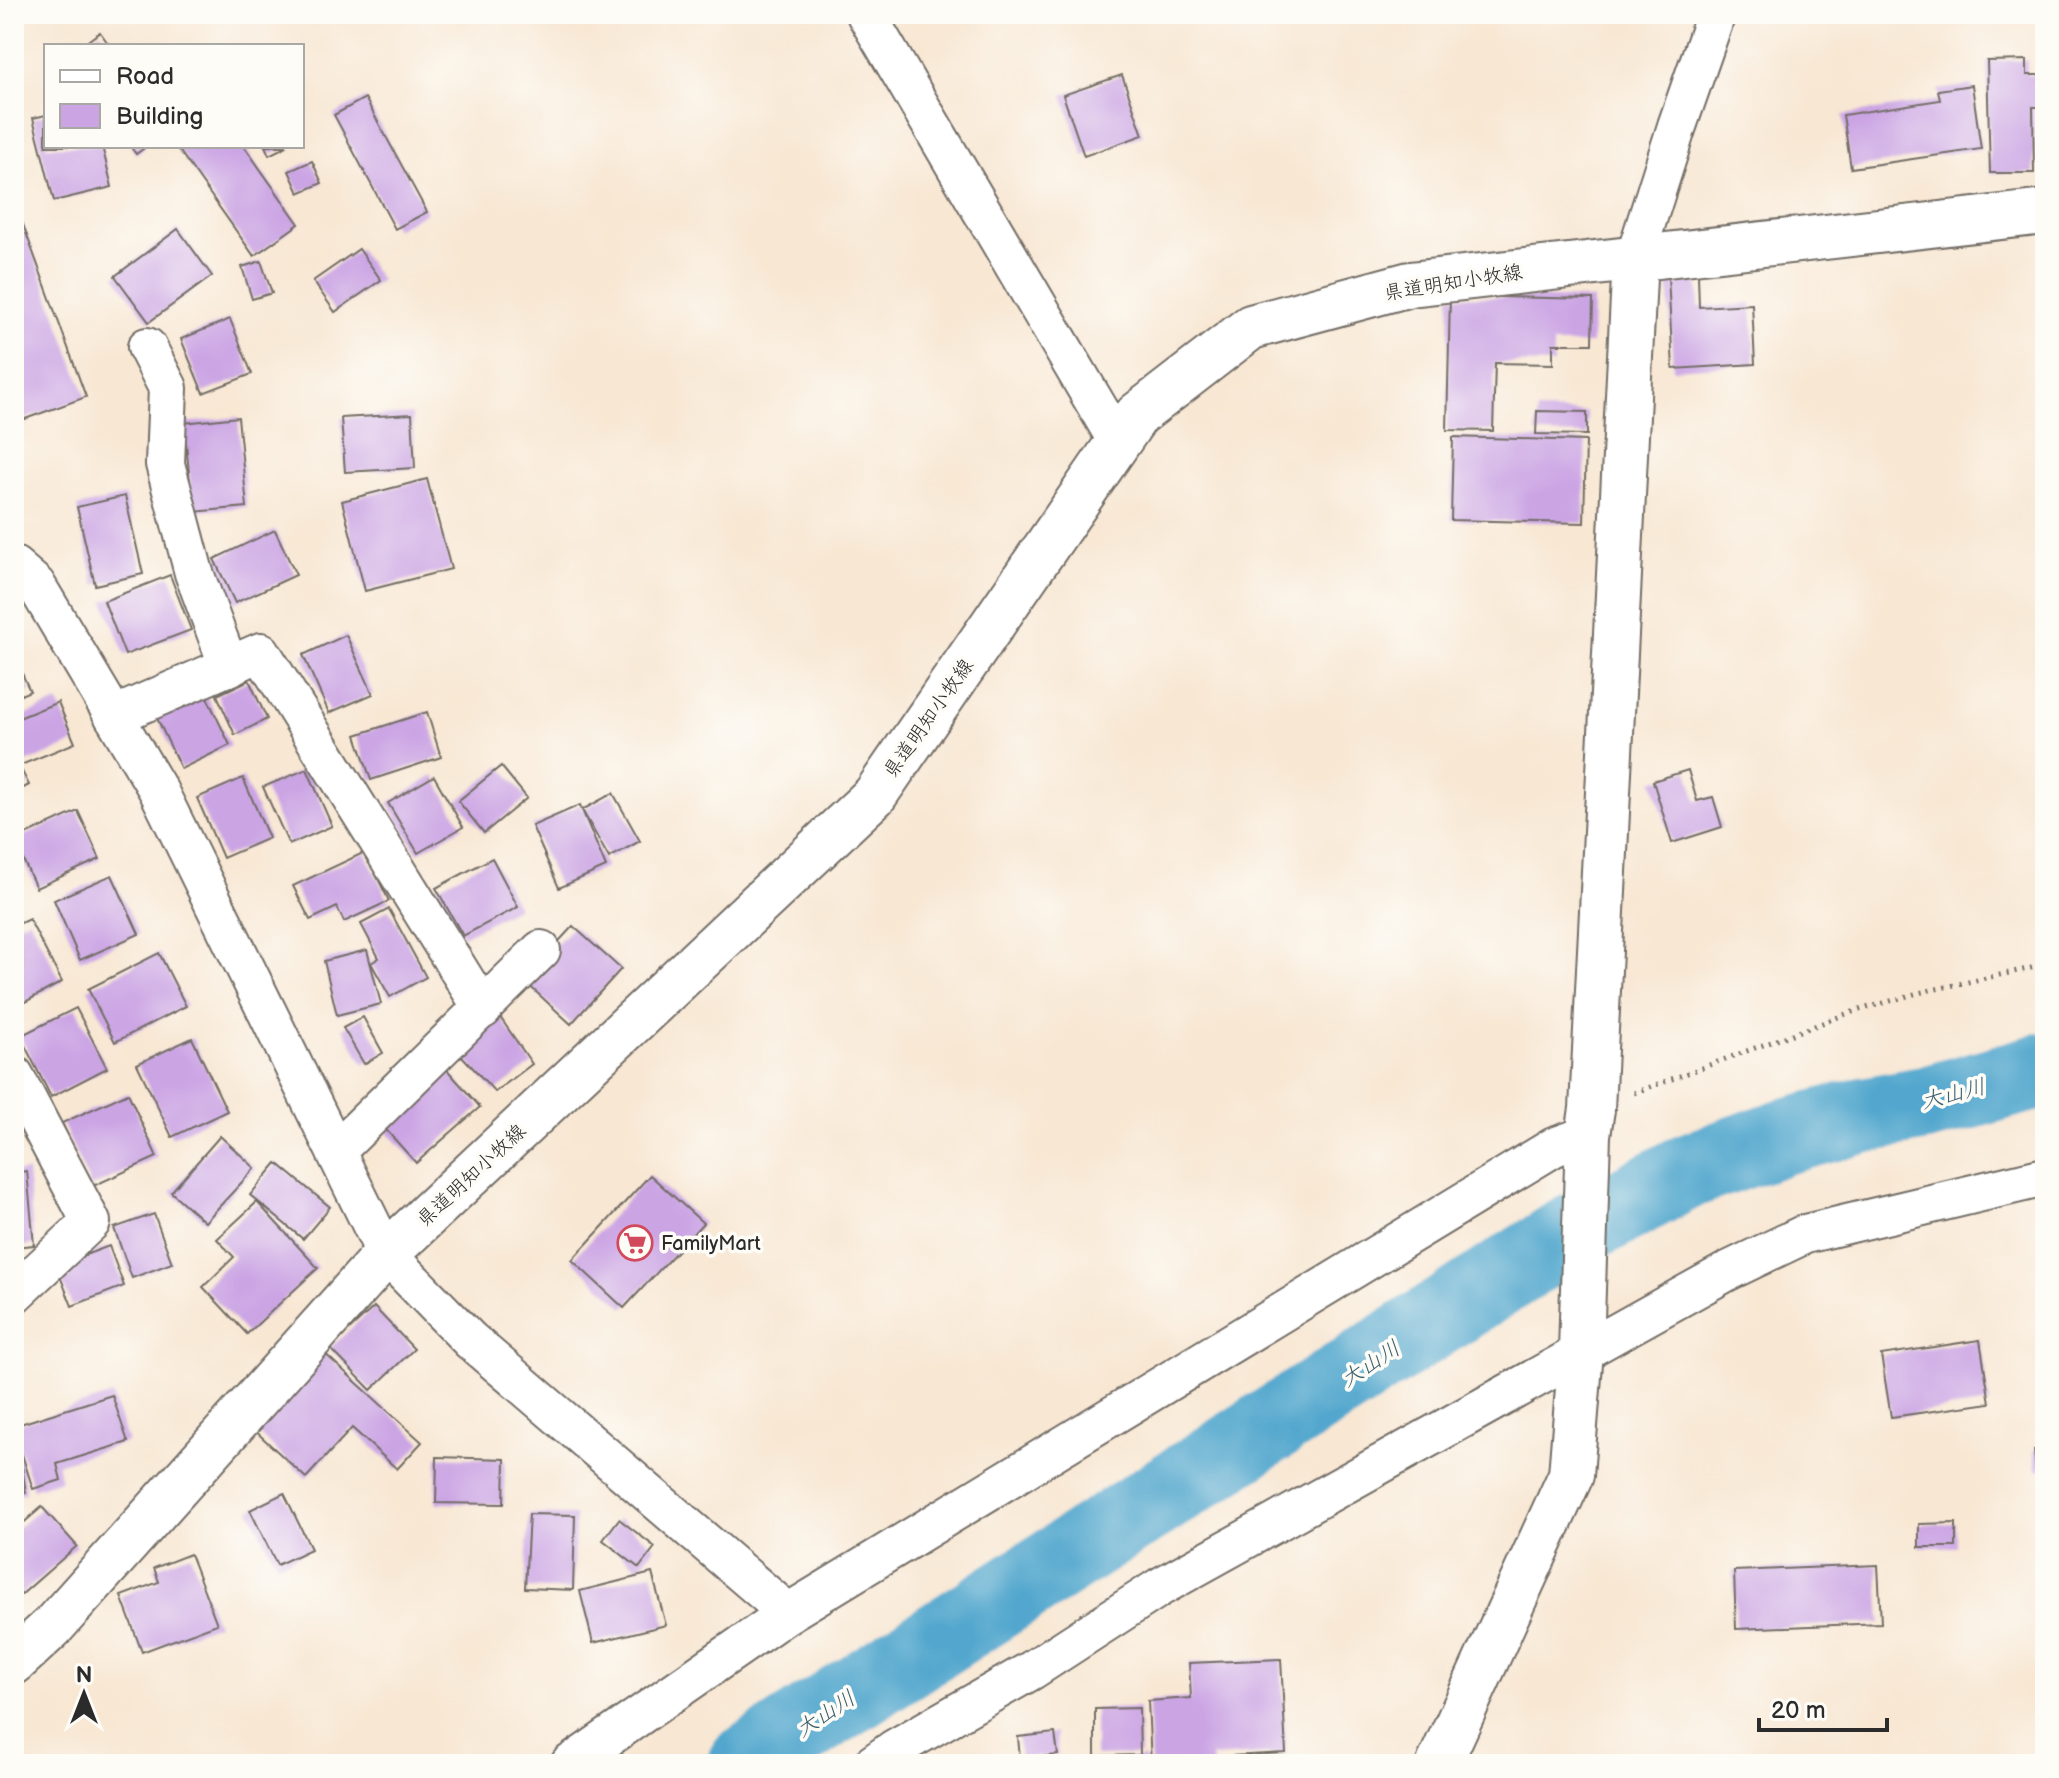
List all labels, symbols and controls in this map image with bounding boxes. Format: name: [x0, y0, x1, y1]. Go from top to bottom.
legend: [44, 44, 304, 148]
text: Road: [116, 62, 174, 91]
text: Building: [116, 102, 203, 131]
street label: 県道明知小牧線: [1382, 260, 1524, 306]
street label: 県道明知小牧線: [879, 654, 979, 783]
water label: 大山川: [1918, 1073, 1989, 1116]
street label: 県道明知小牧線: [412, 1119, 531, 1232]
supermarket icon: FamilyMart: [616, 1224, 654, 1262]
place label: FamilyMart: [661, 1232, 761, 1256]
water label: 大山川: [1336, 1335, 1406, 1394]
north arrow: [44, 1654, 124, 1734]
text: N: [76, 1662, 92, 1689]
scale bar: [1759, 1682, 1887, 1732]
water label: 大山川: [791, 1685, 861, 1744]
text: 20 m: [1771, 1696, 1826, 1725]

